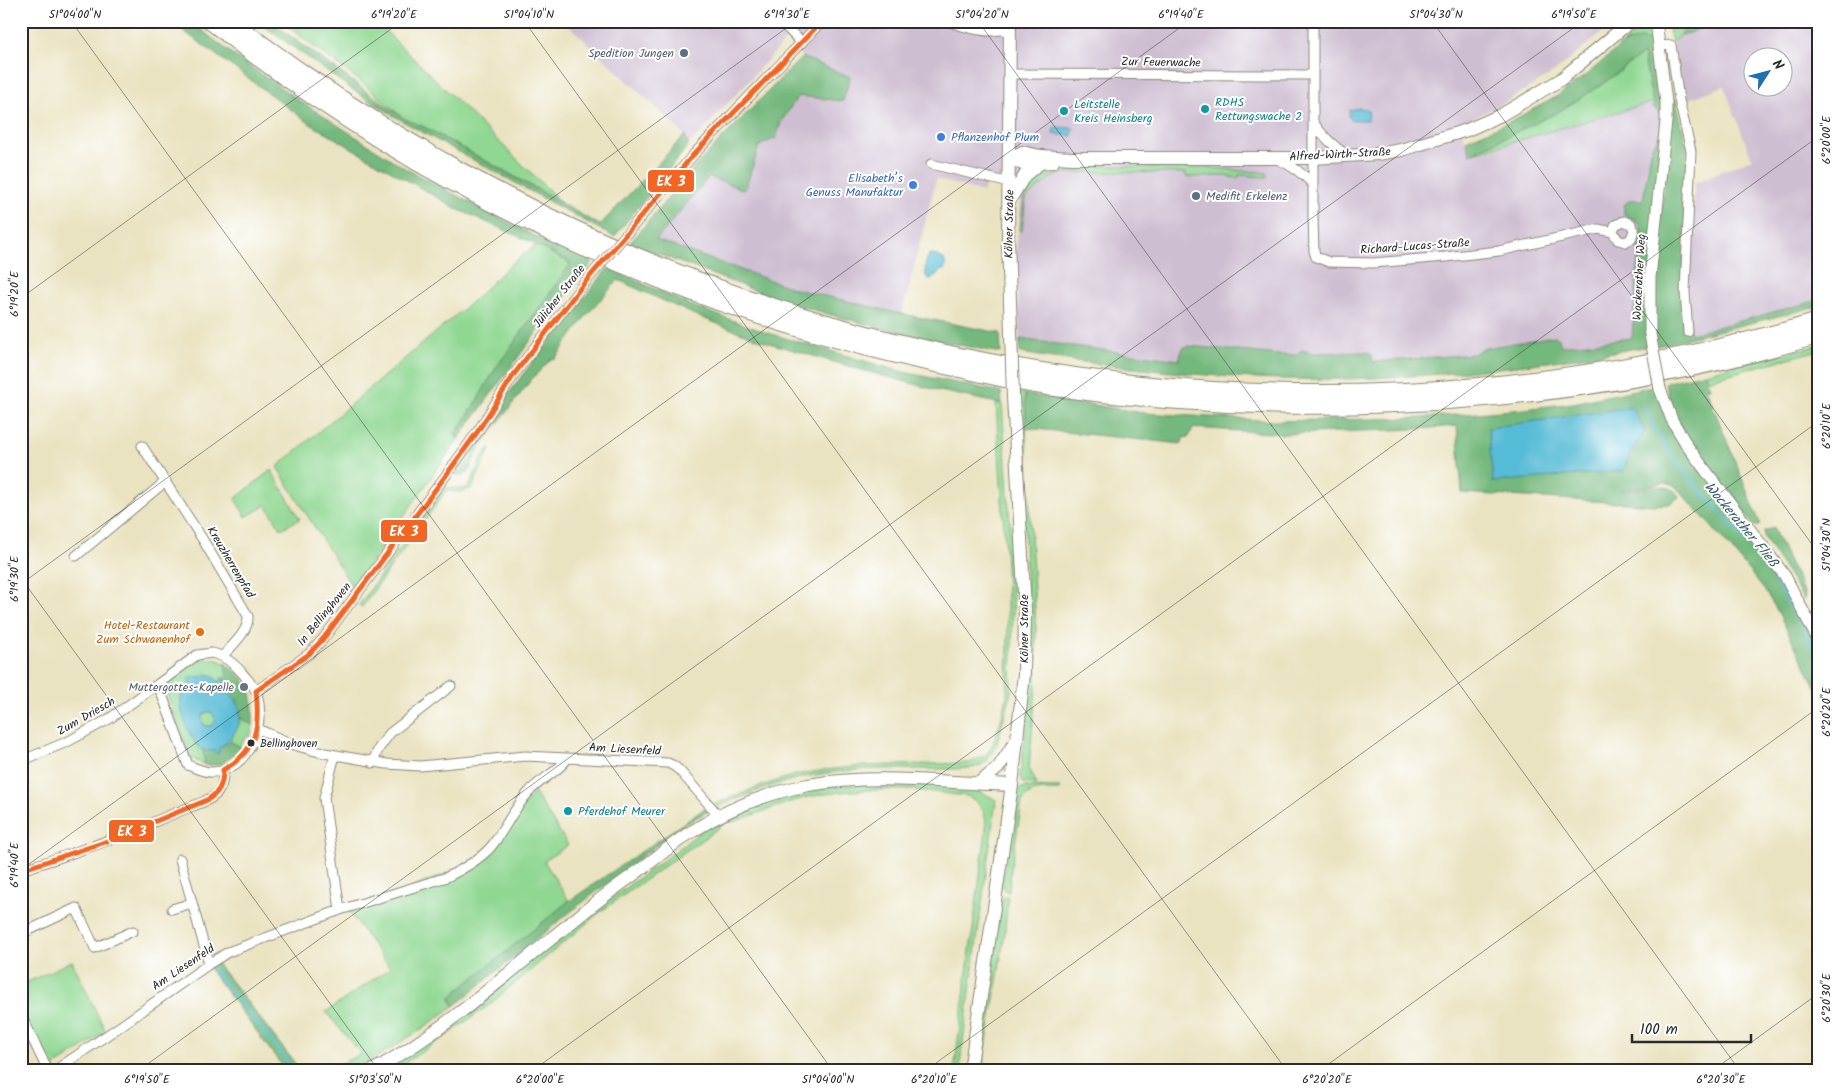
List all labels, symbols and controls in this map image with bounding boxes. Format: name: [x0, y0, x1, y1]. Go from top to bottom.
text: 51°04'00"N: [49, 5, 101, 24]
text: 6°19'20"E: [371, 5, 418, 24]
text: 51°04'10"N: [504, 5, 554, 24]
text: 6°19'30"E: [764, 5, 811, 24]
text: 51°04'20"N: [955, 5, 1009, 24]
text: 6°19'40"E: [1158, 5, 1205, 24]
text: 51°04'30"N: [1409, 5, 1463, 24]
text: 6°19'50"E: [1551, 5, 1598, 24]
place label: Spedition Jungen: [588, 44, 674, 63]
marker: Spedition Jungen: [678, 47, 690, 59]
north arrow: [1742, 48, 1792, 98]
street label: Zur Feuerwache: [1121, 52, 1202, 73]
text: N: [1766, 55, 1789, 75]
place label: RDHS Rettungswache 2: [1215, 93, 1302, 126]
place label: Leitstelle Kreis Heinsberg: [1074, 95, 1153, 128]
marker: RDHS Rettungswache 2: [1199, 103, 1211, 115]
marker: Leitstelle Kreis Heinsberg: [1058, 105, 1070, 117]
text: 6°20'00"E: [1817, 115, 1836, 164]
place label: Pflanzenhof Plum: [951, 128, 1040, 147]
marker: Pflanzenhof Plum: [935, 131, 947, 143]
street label: Alfred-Wirth-Straße: [1289, 142, 1392, 167]
line badge: EK 3: [647, 169, 695, 193]
place label: Elisabeth’s Genuss Manufaktur: [806, 169, 904, 202]
text: EK 3: [656, 171, 686, 193]
marker: Elisabeth’s Genuss Manufaktur: [907, 179, 919, 191]
place label: Medifit Erkelenz: [1206, 187, 1288, 206]
street label: Kölner Straße: [999, 189, 1020, 259]
marker: Medifit Erkelenz: [1190, 190, 1202, 202]
street label: Richard-Lucas-Straße: [1360, 233, 1471, 260]
street label: Wockerather Weg: [1628, 233, 1651, 321]
street label: Jülicher Straße: [528, 260, 591, 332]
text: 6°19'20"E: [5, 270, 24, 317]
text: 6°20'10"E: [1817, 402, 1836, 449]
water label: Wockerather Fließ: [1699, 477, 1785, 574]
text: 51°04'30"N: [1817, 518, 1836, 572]
line badge: EK 3: [380, 519, 428, 543]
text: EK 3: [389, 521, 419, 543]
street label: Kreuzherrenpfad: [202, 523, 260, 603]
text: 6°19'30"E: [5, 555, 24, 602]
street label: In Bellinghoven: [293, 578, 356, 650]
street label: Kölner Straße: [1015, 594, 1034, 664]
place label: Hotel-Restaurant Zum Schwanenhof: [96, 616, 191, 649]
marker: Hotel-Restaurant Zum Schwanenhof: [194, 626, 206, 638]
place label: Muttergottes-Kapelle: [129, 678, 235, 697]
marker: Muttergottes-Kapelle: [238, 681, 250, 693]
text: 6°20'20"E: [1817, 686, 1836, 737]
street label: Zum Driesch: [54, 692, 119, 741]
place label: Bellinghoven: [260, 735, 318, 753]
marker: Bellinghoven: [246, 738, 256, 748]
street label: Am Liesenfeld: [588, 738, 663, 761]
place label: Pferdehof Meurer: [578, 802, 666, 821]
marker: Pferdehof Meurer: [562, 805, 574, 817]
line badge: EK 3: [108, 819, 155, 843]
text: EK 3: [117, 821, 147, 843]
text: 6°19'40"E: [5, 841, 24, 888]
street label: Am Liesenfeld: [148, 939, 219, 995]
text: 6°20'30"E: [1817, 972, 1836, 1023]
scale bar: [1632, 1012, 1751, 1044]
text: 100 m: [1640, 1018, 1678, 1042]
text: 6°19'50"E: [124, 1070, 171, 1089]
text: 51°03'50"N: [348, 1070, 402, 1089]
text: 6°20'00"E: [516, 1070, 565, 1089]
text: 51°04'00"N: [802, 1070, 854, 1089]
text: 6°20'10"E: [911, 1070, 958, 1089]
text: 6°20'20"E: [1302, 1070, 1353, 1089]
text: 6°20'30"E: [1696, 1070, 1747, 1089]

